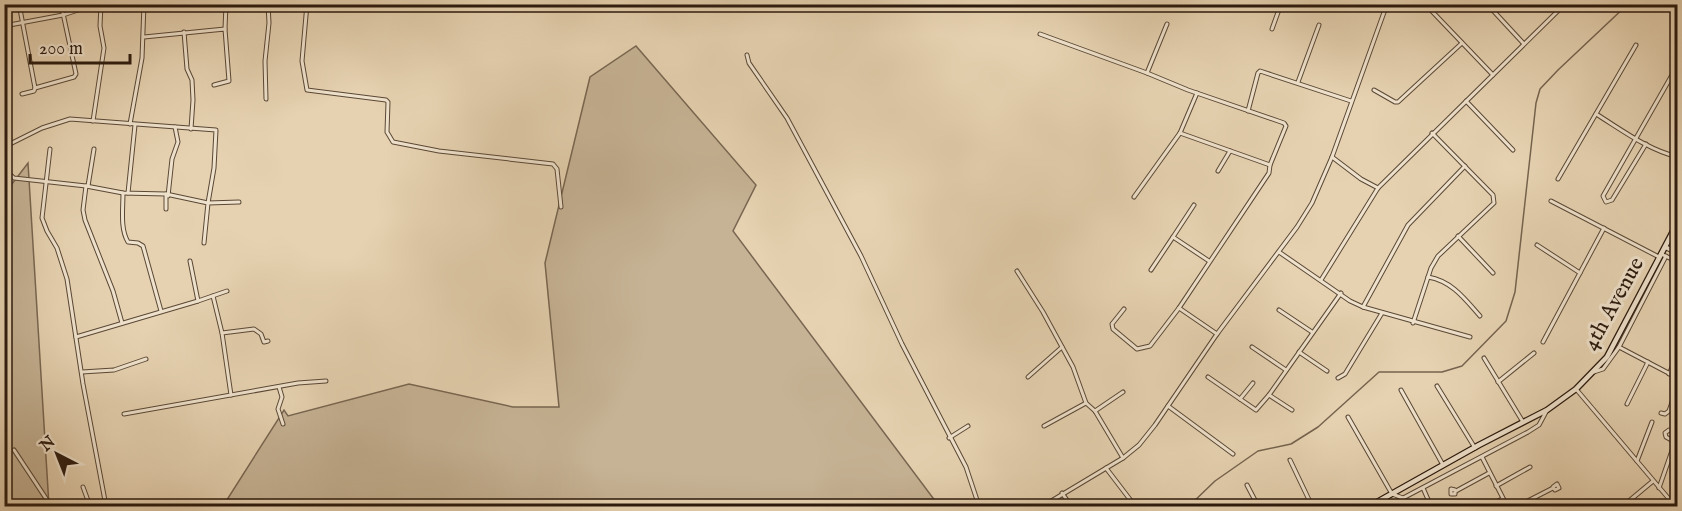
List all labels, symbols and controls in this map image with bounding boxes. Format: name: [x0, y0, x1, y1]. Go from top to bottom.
scale bar: [30, 27, 130, 65]
text: 200 m: [39, 38, 83, 61]
street label: 4th Avenue: [1577, 253, 1651, 355]
north arrow: [27, 424, 87, 484]
text: N: [36, 432, 60, 457]

